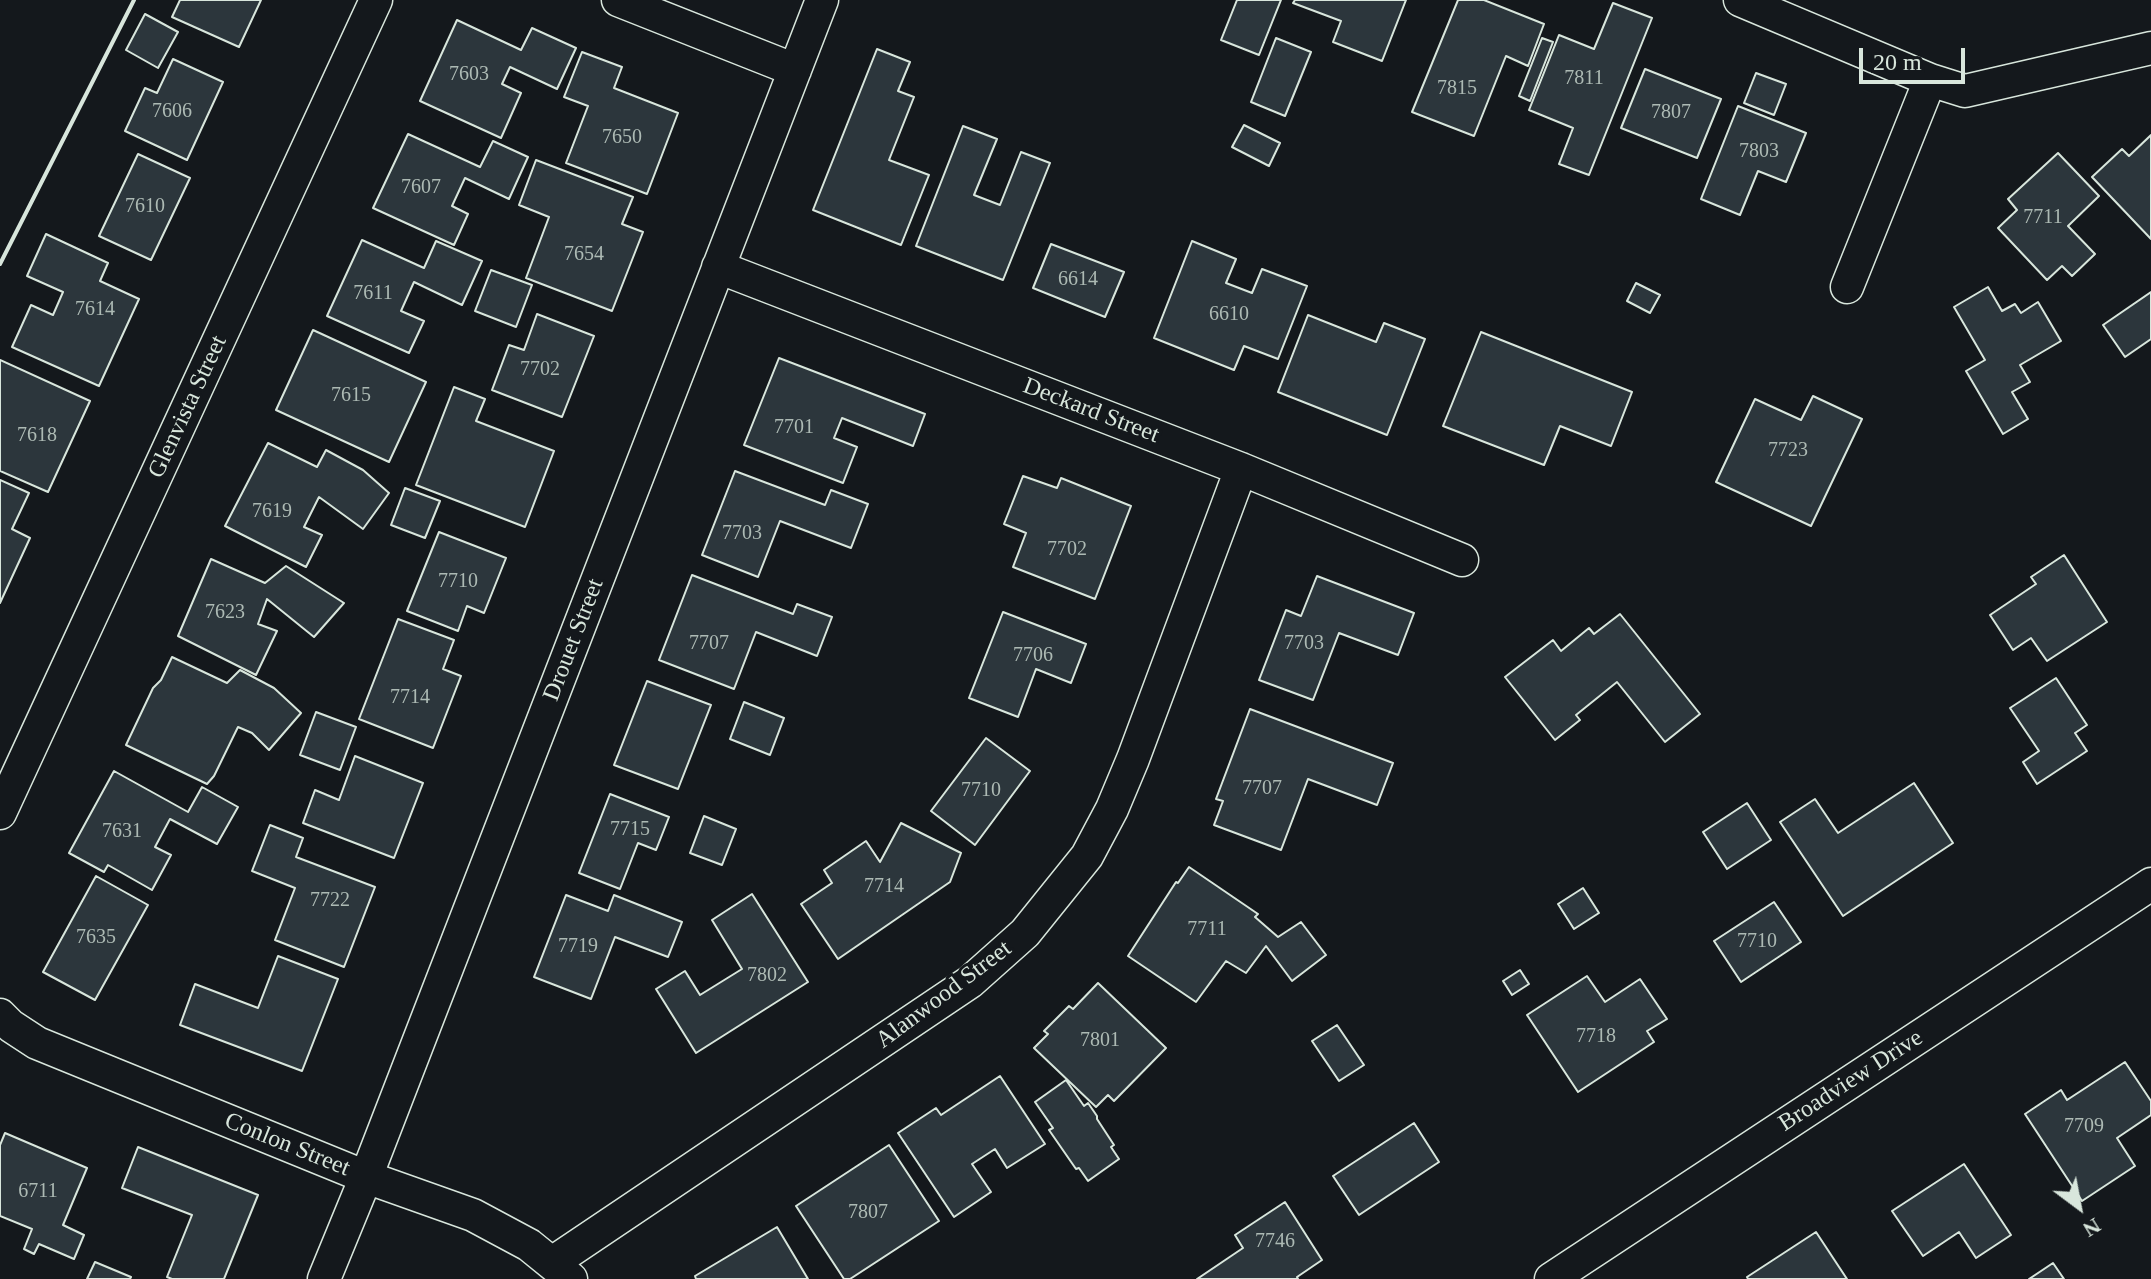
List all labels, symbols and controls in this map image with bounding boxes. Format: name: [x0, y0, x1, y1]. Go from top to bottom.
scale bar: [1863, 32, 1969, 82]
text: 20 m: [1873, 49, 1922, 75]
house number: 7603: [449, 63, 489, 87]
house number: 7811: [1564, 67, 1604, 91]
house number: 7815: [1437, 77, 1477, 101]
house number: 7606: [152, 100, 192, 124]
house number: 7807: [1651, 101, 1691, 125]
house number: 7650: [602, 126, 642, 150]
house number: 7803: [1739, 140, 1779, 164]
house number: 7607: [401, 176, 441, 200]
house number: 7610: [125, 195, 165, 219]
house number: 7711: [2023, 206, 2063, 230]
house number: 7654: [564, 243, 604, 267]
house number: 6614: [1058, 268, 1098, 292]
house number: 7611: [353, 282, 393, 306]
house number: 7614: [75, 298, 115, 322]
house number: 6610: [1209, 303, 1249, 327]
street label: Glenvista Street: [142, 331, 234, 483]
house number: 7702: [520, 358, 560, 382]
street label: Deckard Street: [1019, 372, 1163, 450]
house number: 7615: [331, 384, 371, 408]
house number: 7701: [774, 416, 814, 440]
house number: 7618: [17, 424, 57, 448]
house number: 7723: [1768, 439, 1808, 463]
house number: 7619: [252, 500, 292, 524]
house number: 7703: [722, 522, 762, 546]
house number: 7702: [1047, 538, 1087, 562]
house number: 7710: [438, 570, 478, 594]
street label: Drouet Street: [538, 575, 610, 705]
house number: 7623: [205, 601, 245, 625]
house number: 7707: [689, 632, 729, 656]
house number: 7703: [1284, 632, 1324, 656]
house number: 7706: [1013, 644, 1053, 668]
house number: 7714: [390, 686, 430, 710]
house number: 7707: [1242, 777, 1282, 801]
house number: 7710: [961, 779, 1001, 803]
house number: 7715: [610, 818, 650, 842]
house number: 7631: [102, 820, 142, 844]
house number: 7714: [864, 875, 904, 899]
house number: 7722: [310, 889, 350, 913]
house number: 7711: [1187, 918, 1227, 942]
house number: 7635: [76, 926, 116, 950]
house number: 7710: [1737, 930, 1777, 954]
house number: 7719: [558, 935, 598, 959]
street label: Alanwood Street: [871, 935, 1017, 1055]
house number: 7802: [747, 964, 787, 988]
street label: Broadview Drive: [1774, 1024, 1928, 1138]
house number: 7718: [1576, 1025, 1616, 1049]
house number: 7801: [1080, 1029, 1120, 1053]
street label: Conlon Street: [220, 1107, 354, 1183]
house number: 7709: [2064, 1115, 2104, 1139]
north arrow: [2039, 1167, 2119, 1247]
house number: 6711: [18, 1180, 58, 1204]
house number: 7807: [848, 1201, 888, 1225]
text: N: [2079, 1213, 2105, 1243]
house number: 7746: [1255, 1230, 1295, 1254]

